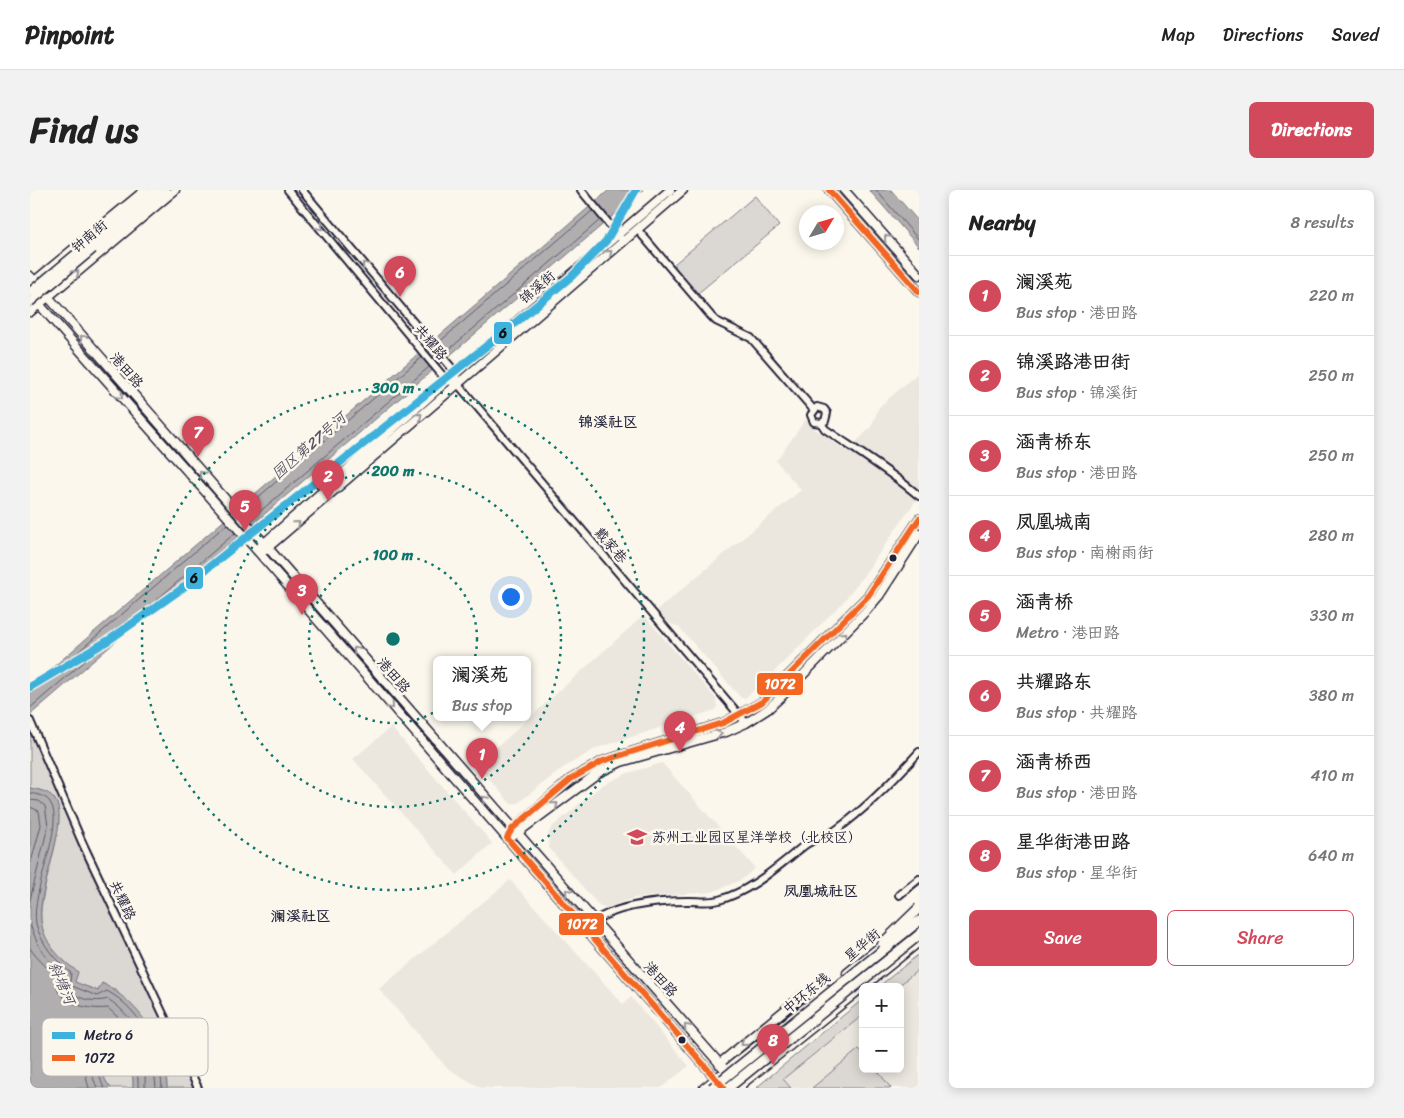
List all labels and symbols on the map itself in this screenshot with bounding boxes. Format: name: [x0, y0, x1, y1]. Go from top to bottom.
north arrow: [799, 205, 844, 250]
street label: 钟南街: [65, 213, 113, 259]
one-way arrow: [314, 222, 323, 231]
one-way arrow: [883, 235, 892, 244]
one-way arrow: [603, 250, 612, 259]
pin: 6: [384, 256, 416, 297]
one-way arrow: [362, 262, 370, 271]
street label: 锦溪街: [513, 264, 561, 311]
one-way arrow: [71, 270, 80, 279]
street label: 共耀路: [408, 318, 454, 366]
line badge: 6: [493, 321, 513, 345]
text: 6: [498, 321, 507, 346]
one-way arrow: [80, 335, 89, 344]
street label: 港田路: [103, 346, 150, 394]
text: 300 m: [371, 375, 415, 401]
one-way arrow: [115, 391, 124, 400]
water label: 园区第27号河: [268, 409, 350, 483]
district label: 锦溪社区: [578, 409, 638, 435]
one-way arrow: [413, 413, 422, 422]
pin: 7: [182, 416, 214, 457]
text: 200 m: [370, 458, 415, 484]
pin: 2: [312, 460, 344, 501]
one-way arrow: [198, 470, 207, 479]
pin: 5: [229, 490, 261, 531]
one-way arrow: [291, 520, 300, 529]
street label: 戴家巷: [588, 521, 634, 570]
text: 100 m: [373, 542, 414, 568]
unlabelled marker: [888, 553, 898, 563]
line badge: 6: [185, 566, 204, 590]
text: 6: [189, 566, 198, 591]
pin: 3: [286, 574, 318, 615]
your location: [498, 584, 524, 610]
centre of rings: [384, 630, 402, 648]
one-way arrow: [838, 631, 847, 640]
one-way arrow: [352, 646, 361, 655]
street label: 港田路: [370, 651, 417, 699]
line badge: 1072: [756, 672, 804, 696]
text: 1072: [765, 672, 796, 697]
one-way arrow: [386, 700, 394, 709]
pin: 4: [664, 711, 696, 752]
one-way arrow: [714, 730, 722, 740]
pin: 1: [466, 738, 498, 779]
one-way arrow: [482, 795, 491, 804]
one-way arrow: [550, 801, 559, 810]
place label: 苏州工业园区星洋学校（北校区）: [652, 825, 862, 850]
school or university icon: 苏州工业园区星洋学校（北校区）: [626, 826, 648, 848]
street label: 共耀路: [102, 876, 143, 925]
district label: 凤凰城社区: [783, 878, 859, 904]
one-way arrow: [565, 889, 574, 898]
district label: 澜溪社区: [271, 903, 331, 929]
line badge: 1072: [558, 912, 605, 936]
text: 1072: [567, 912, 598, 937]
street label: 星华街: [838, 922, 886, 968]
street label: 港田路: [637, 955, 684, 1003]
water label: 斜塘河: [41, 957, 84, 1012]
street label: 中环东线: [777, 966, 836, 1021]
legend: [42, 1018, 208, 1076]
text: Metro 6: [84, 1023, 133, 1048]
one-way arrow: [684, 1024, 693, 1033]
pin: 8: [757, 1024, 789, 1065]
unlabelled marker: [677, 1035, 687, 1045]
one-way arrow: [741, 1038, 750, 1046]
text: 1072: [84, 1046, 115, 1071]

